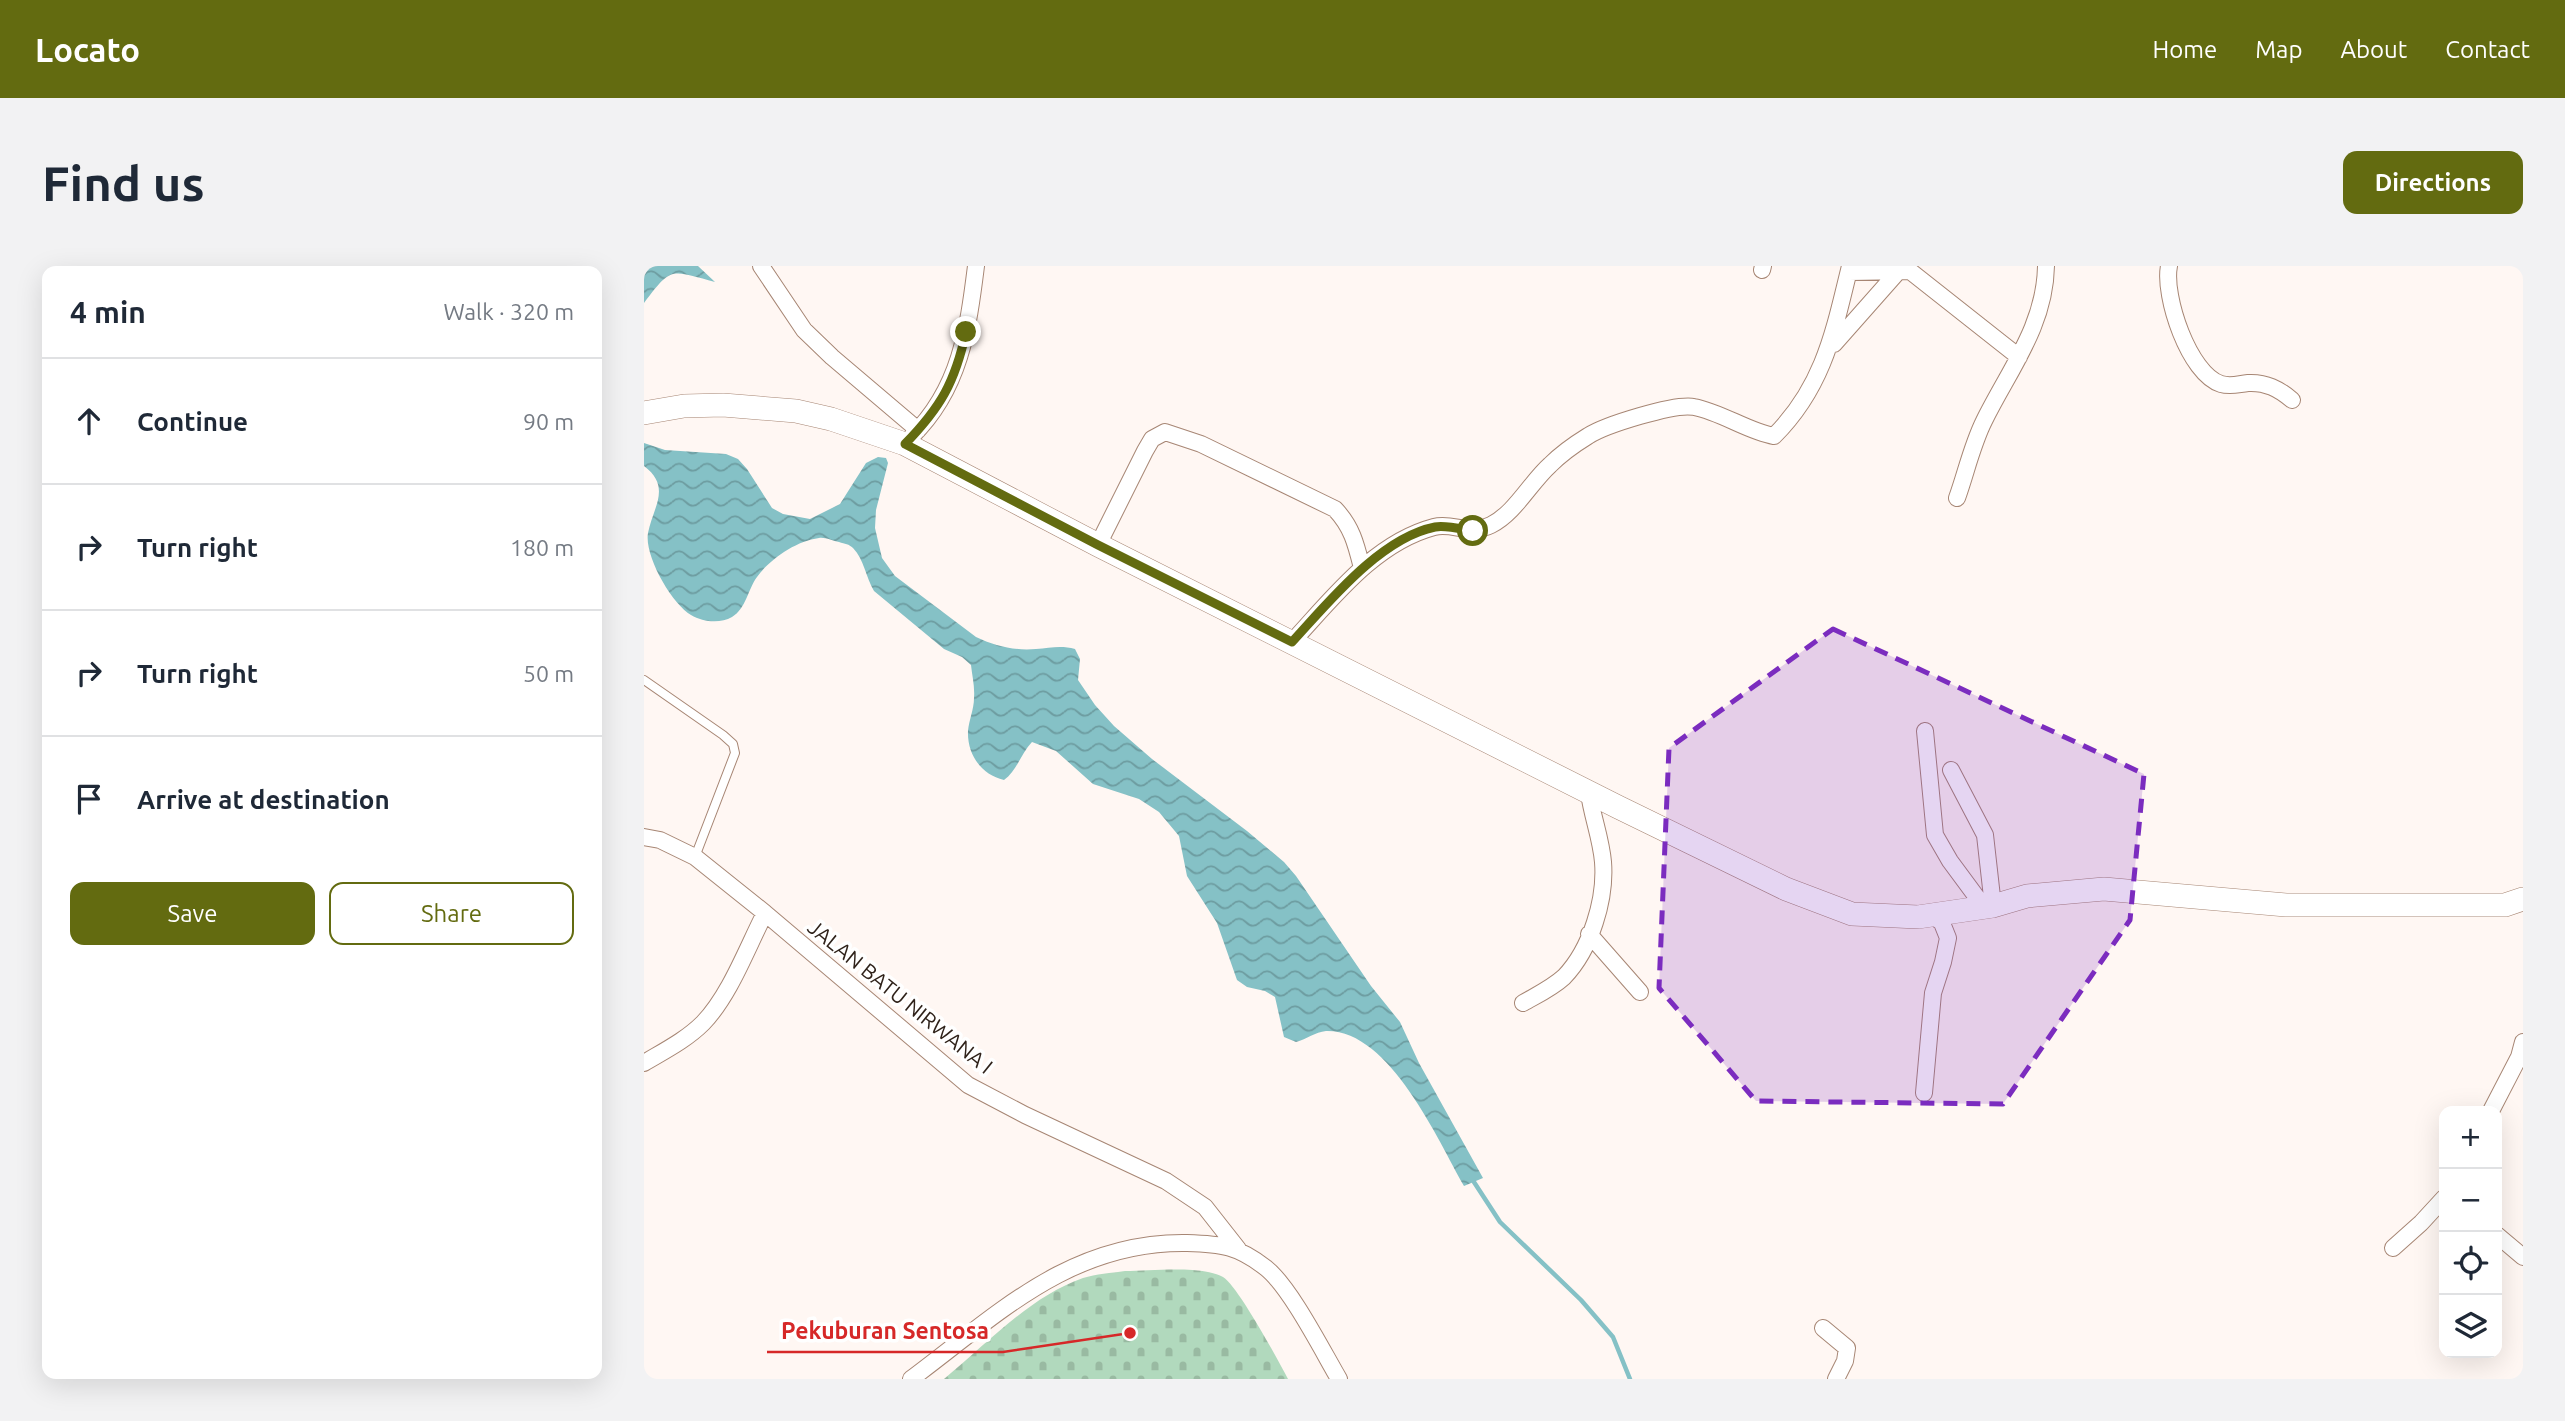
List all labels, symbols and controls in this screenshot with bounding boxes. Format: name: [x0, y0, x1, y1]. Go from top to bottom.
text: Locato: [35, 31, 140, 68]
text: Home: [2152, 36, 2217, 63]
text: Map: [2255, 36, 2302, 63]
text: About: [2340, 36, 2407, 63]
text: Contact: [2445, 36, 2530, 63]
button: Directions: [2343, 151, 2523, 214]
text: Find us: [42, 155, 205, 210]
text: 4 min: [70, 295, 146, 329]
text: Walk · 320 m: [443, 299, 574, 324]
route end: [950, 316, 981, 347]
icon: ahead: [70, 402, 108, 440]
text: Continue: [137, 407, 248, 436]
text: 90 m: [523, 409, 574, 434]
route start: [1457, 515, 1488, 546]
icon: right: [70, 528, 108, 566]
text: Turn right: [137, 533, 258, 562]
text: 180 m: [510, 535, 574, 560]
icon: right: [70, 654, 108, 692]
text: Turn right: [137, 659, 258, 688]
text: 50 m: [523, 661, 574, 686]
icon: arrive: [70, 780, 108, 818]
text: Arrive at destination: [137, 785, 390, 814]
button: Save: [70, 882, 315, 945]
button: Share: [329, 882, 574, 945]
street label: JALAN BATU NIRWANA I: [804, 914, 998, 1078]
map controls: [2439, 1106, 2502, 1358]
button: +: [2439, 1106, 2502, 1169]
button: −: [2439, 1169, 2502, 1232]
button: locate: [2439, 1232, 2502, 1295]
button: layers: [2439, 1295, 2502, 1358]
callout: Pekuburan Sentosa: [767, 1308, 1003, 1352]
text: Pekuburan Sentosa: [781, 1318, 989, 1343]

